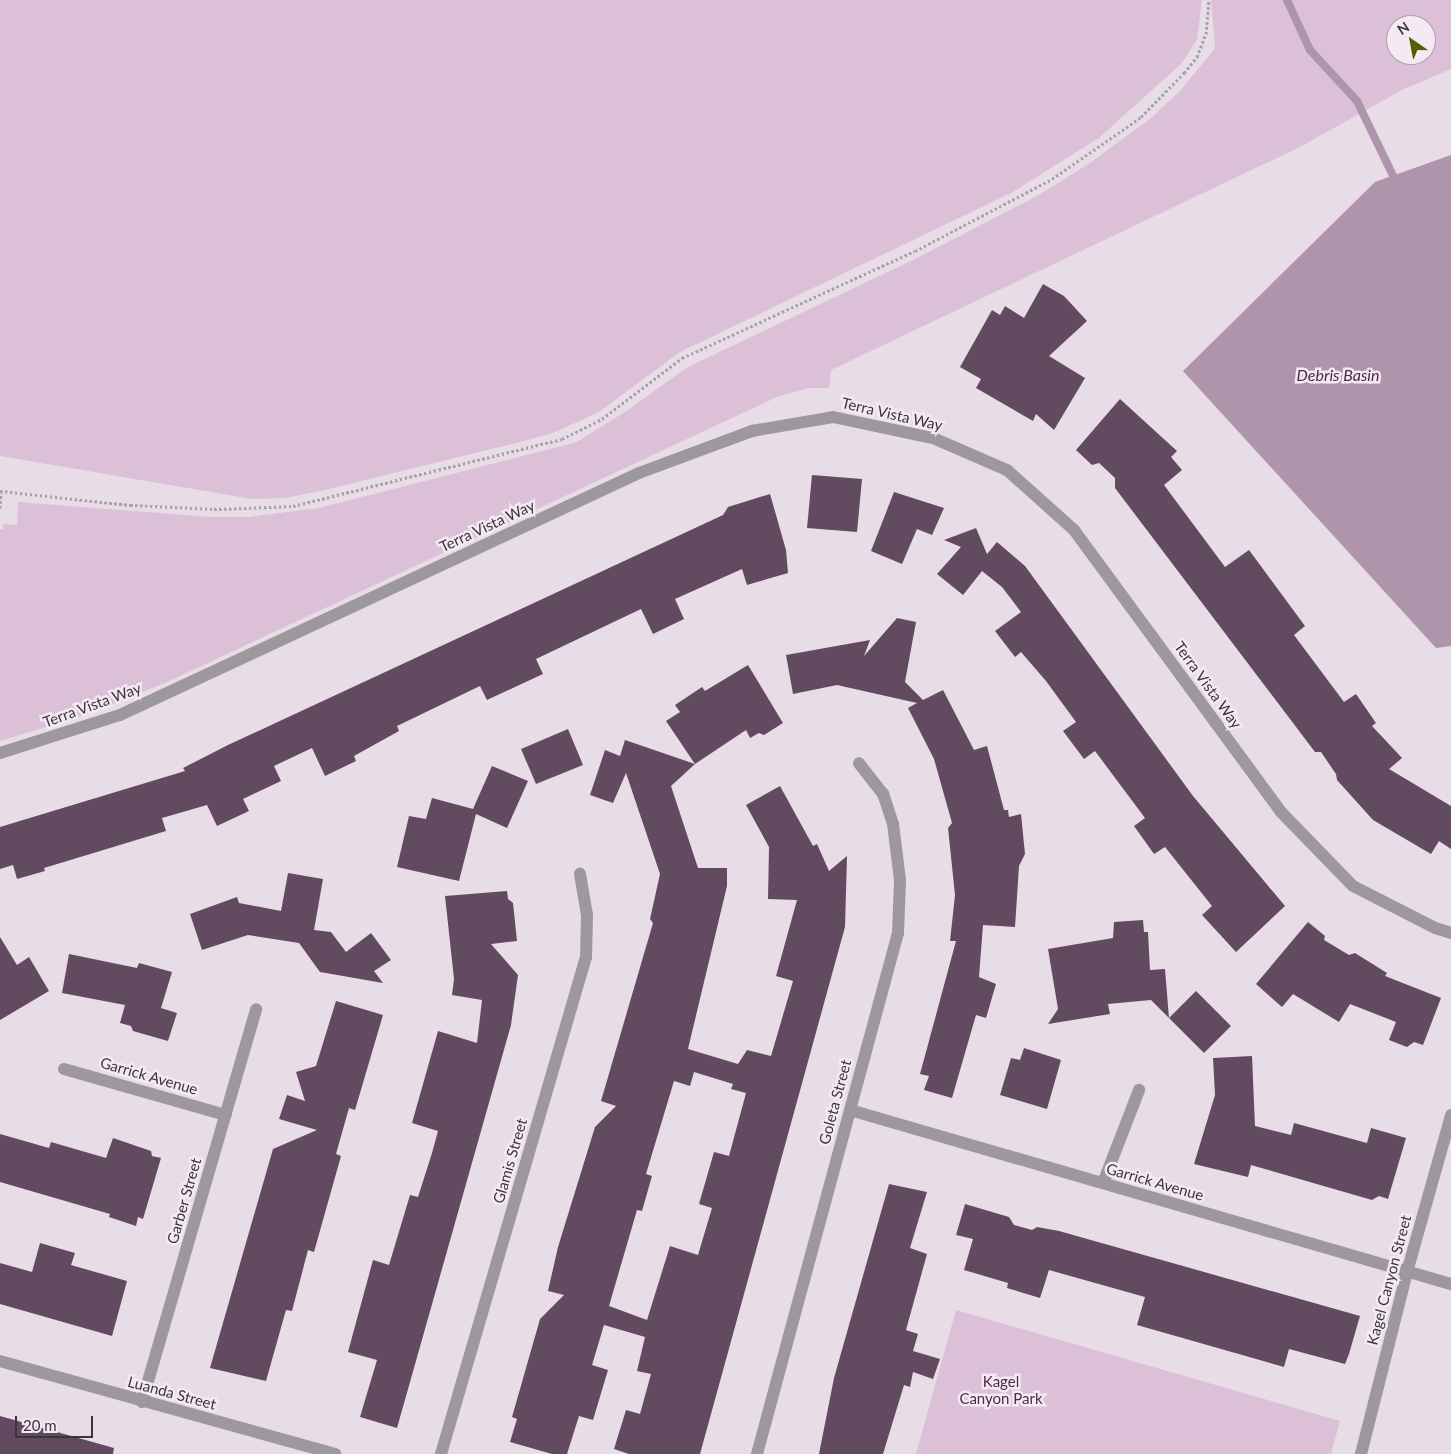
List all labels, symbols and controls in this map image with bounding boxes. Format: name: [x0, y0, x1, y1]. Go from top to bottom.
north arrow: [1386, 15, 1436, 65]
text: N: [1394, 18, 1412, 38]
water label: Debris Basin: [1297, 365, 1379, 385]
street label: Terra Vista Way: [839, 394, 945, 434]
street label: Terra Vista Way: [436, 496, 538, 556]
street label: Terra Vista Way: [1170, 638, 1246, 732]
street label: Terra Vista Way: [40, 679, 144, 731]
street label: Garrick Avenue: [98, 1053, 200, 1099]
street label: Goleta Street: [815, 1058, 855, 1146]
street label: Glamis Street: [489, 1116, 531, 1206]
street label: Garber Street: [163, 1156, 205, 1246]
street label: Garrick Avenue: [1104, 1159, 1206, 1205]
street label: Kagel Canyon Street: [1363, 1213, 1415, 1347]
park label: Kagel Canyon Park: [959, 1372, 1043, 1407]
street label: Luanda Street: [126, 1373, 218, 1413]
scale bar: [18, 1406, 95, 1438]
text: 20 m: [23, 1416, 57, 1434]

